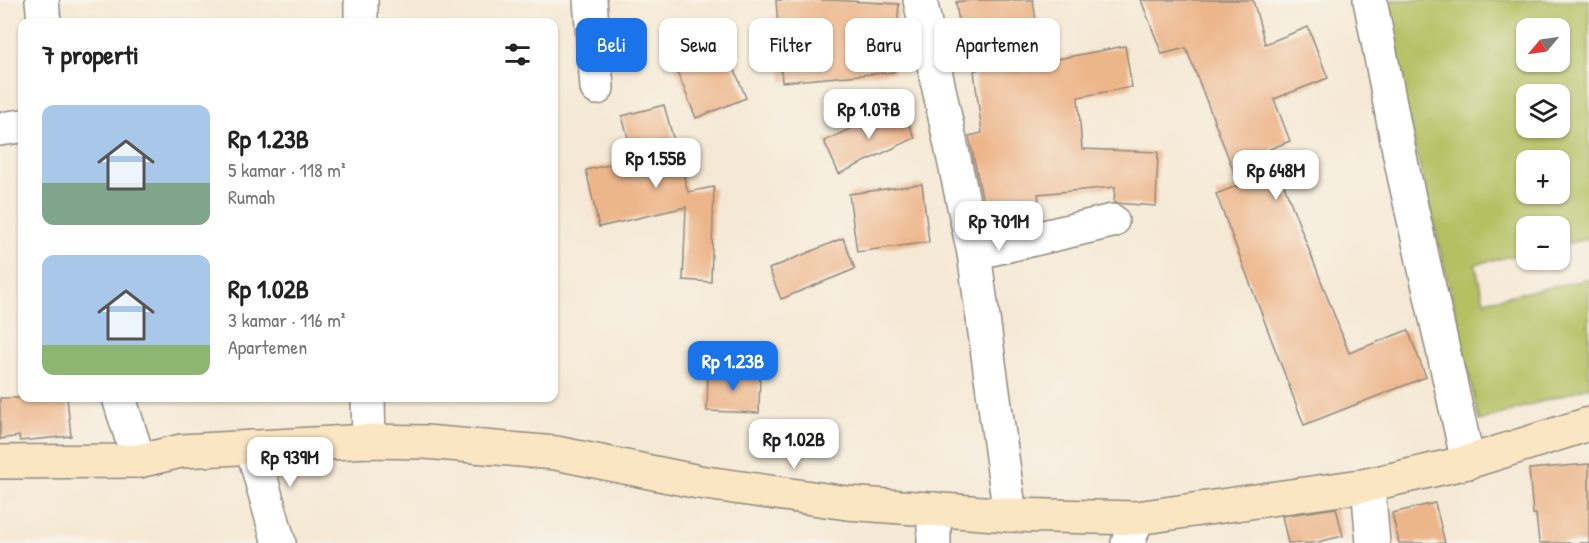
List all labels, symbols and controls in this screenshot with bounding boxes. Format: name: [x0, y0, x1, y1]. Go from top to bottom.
chip: Beli: [576, 18, 647, 72]
chip: Sewa: [659, 18, 737, 72]
chip: Filter: [749, 18, 833, 72]
chip: Baru: [845, 18, 922, 72]
chip: Apartemen: [934, 18, 1060, 72]
north arrow: [1516, 18, 1570, 72]
map controls: [1516, 18, 1570, 270]
text: 7 properti: [42, 37, 139, 72]
icon: filters: [501, 38, 534, 71]
button: layers: [1516, 84, 1570, 138]
pin: Rp 1.07B: [807, 89, 931, 140]
text: Rp 1.07B: [838, 95, 900, 122]
text: Rp 1.23B: [228, 121, 309, 156]
icon: home: [90, 129, 162, 201]
pin: Rp 1.55B: [594, 138, 718, 189]
text: Rp 1.55B: [626, 144, 686, 171]
pin: Rp 648M: [1221, 150, 1331, 201]
button: +: [1516, 150, 1570, 204]
text: 5 kamar · 118 m²: [228, 156, 346, 183]
text: Rp 648M: [1247, 156, 1305, 183]
text: Rumah: [228, 183, 275, 210]
pin: Rp 701M: [944, 201, 1054, 252]
text: Rp 701M: [969, 207, 1029, 234]
button: −: [1516, 216, 1570, 270]
text: Rp 1.02B: [228, 271, 309, 306]
icon: home: [90, 279, 162, 351]
text: 3 kamar · 116 m²: [228, 306, 345, 333]
text: Apartemen: [228, 333, 307, 360]
pin: Rp 1.23B: [671, 341, 795, 392]
text: Rp 1.23B: [702, 347, 764, 374]
pin: Rp 1.02B: [732, 419, 856, 470]
text: Rp 1.02B: [763, 425, 825, 452]
pin: Rp 939M: [235, 437, 345, 488]
text: Rp 939M: [261, 443, 319, 470]

